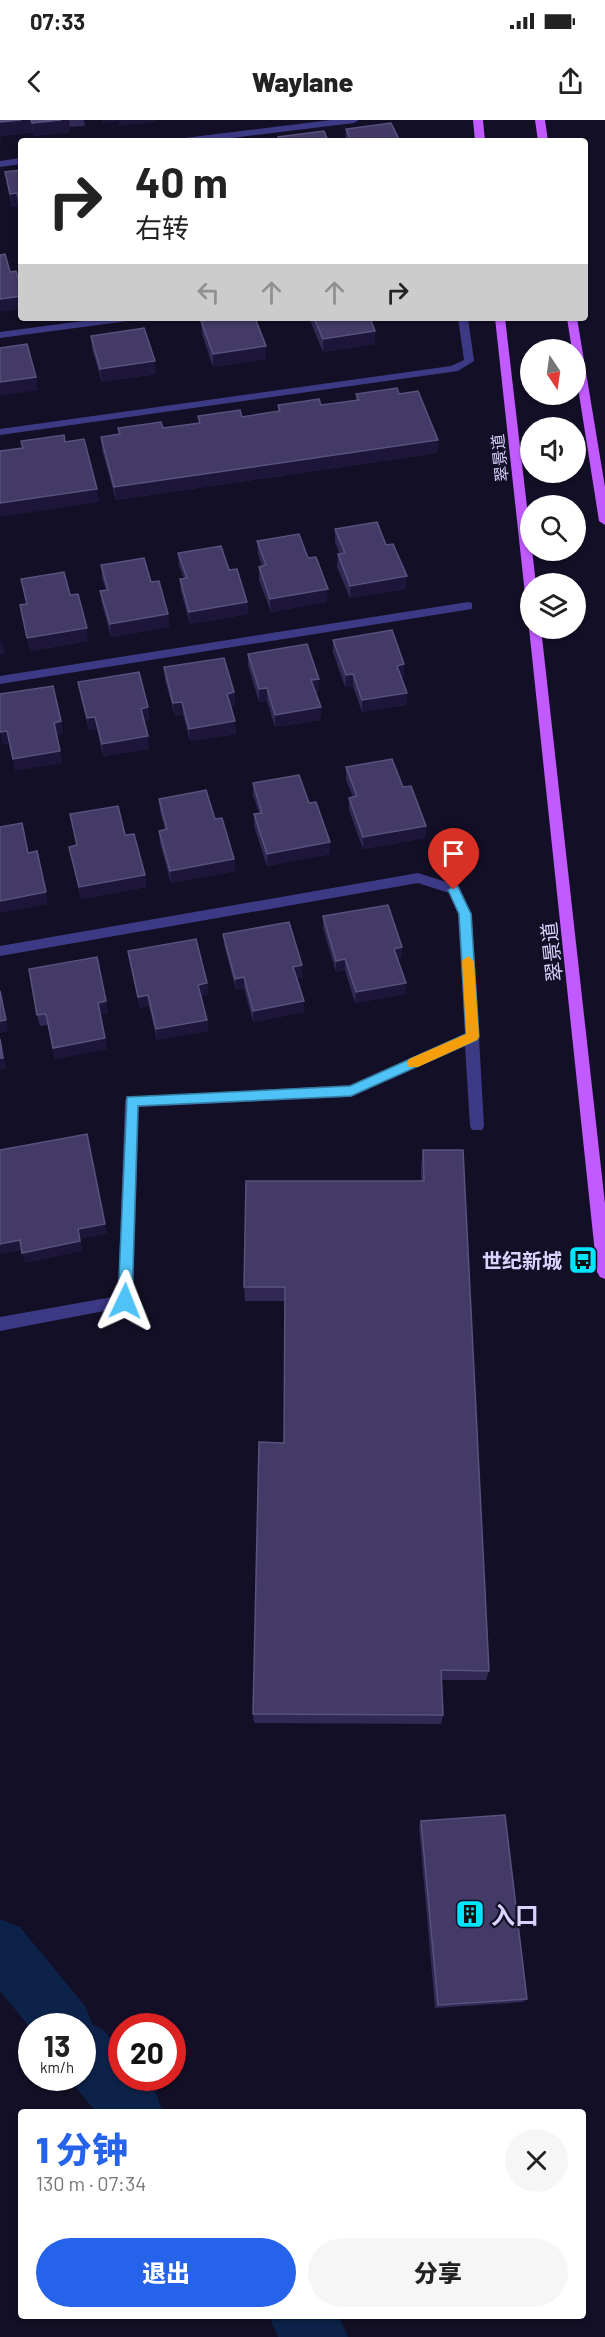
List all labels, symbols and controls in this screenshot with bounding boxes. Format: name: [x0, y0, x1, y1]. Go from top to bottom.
text: 07:33: [30, 8, 85, 34]
icon: back: [18, 65, 51, 98]
text: Waylane: [252, 65, 353, 97]
icon: share: [554, 65, 587, 98]
text: 40 m: [135, 156, 228, 206]
icon: right: [36, 162, 114, 240]
text: 右转: [135, 211, 189, 243]
icon: left: [192, 276, 225, 309]
icon: ahead: [255, 276, 288, 309]
icon: ahead: [318, 276, 351, 309]
icon: right: [381, 276, 414, 309]
north arrow: [520, 339, 586, 405]
map controls: [520, 339, 586, 639]
button: sound: [520, 417, 586, 483]
street label: 翠景道: [487, 433, 511, 483]
button: search: [520, 495, 586, 561]
button: layers: [520, 573, 586, 639]
pin: [428, 828, 479, 890]
icon: arrive: [437, 837, 470, 870]
street label: 翠景道: [536, 921, 566, 983]
bus stop icon: 世纪新城: [567, 1244, 599, 1276]
place label: 世纪新城: [482, 1248, 562, 1272]
position arrow: [93, 1269, 157, 1333]
building icon: 入口: [454, 1898, 486, 1930]
place label: 入口: [491, 1900, 539, 1929]
speed limit sign: 20: [108, 2013, 186, 2091]
text: 13: [44, 2027, 70, 2063]
text: km/h: [40, 2058, 74, 2076]
text: 1 分钟: [36, 2127, 128, 2170]
button: close: [505, 2129, 568, 2192]
text: 130 m · 07:34: [36, 2171, 146, 2195]
button: 退出: [36, 2238, 296, 2307]
button: 分享: [308, 2238, 568, 2307]

